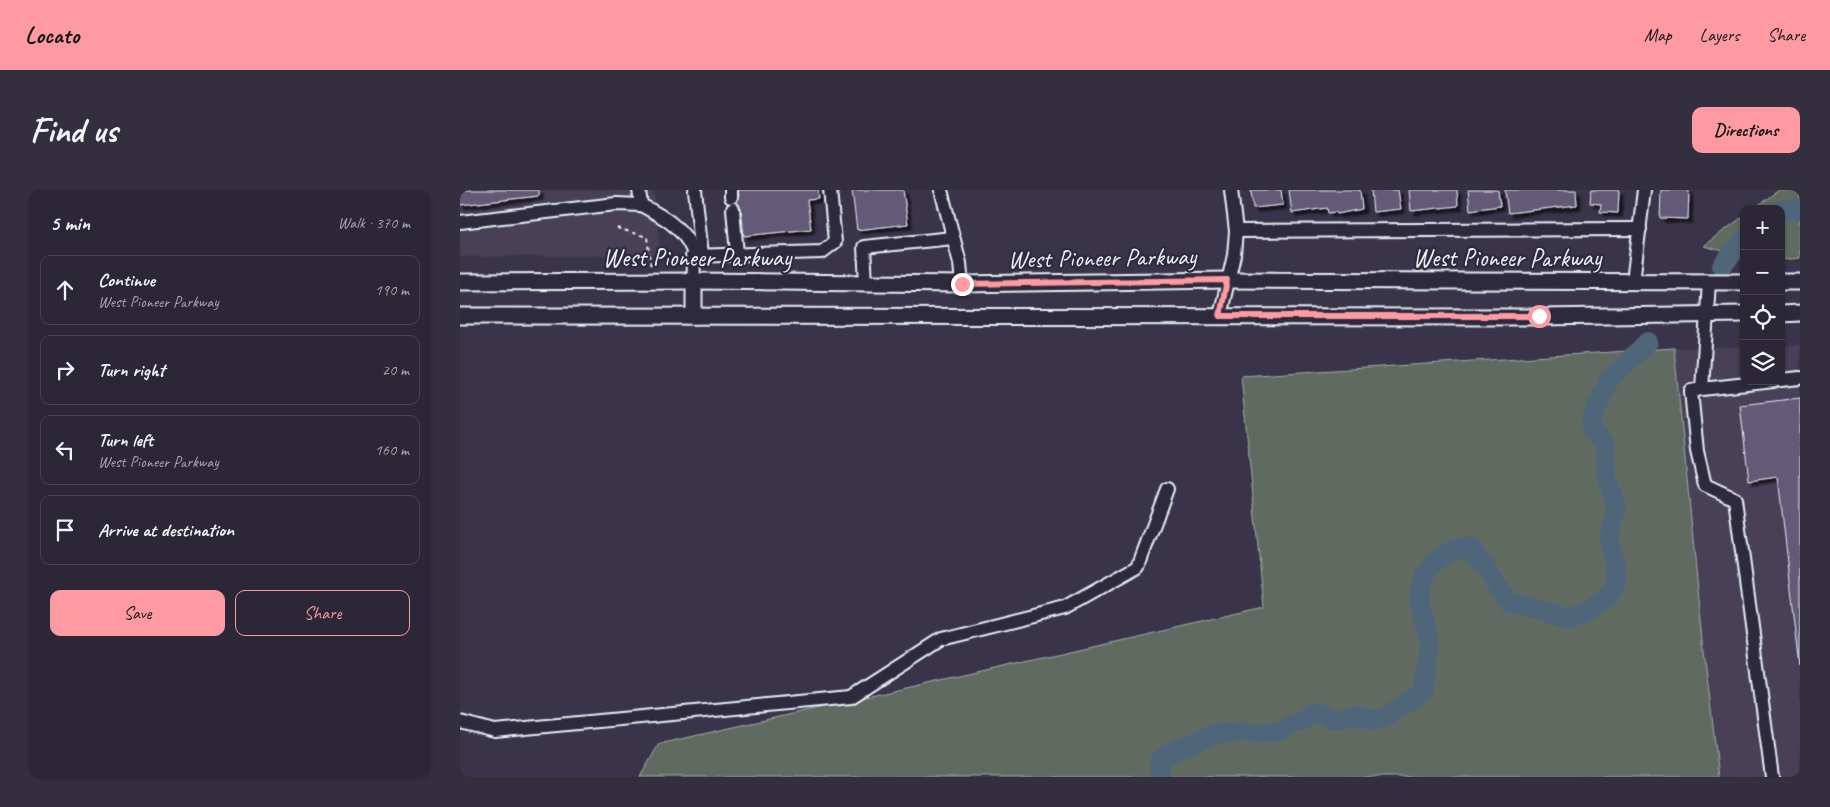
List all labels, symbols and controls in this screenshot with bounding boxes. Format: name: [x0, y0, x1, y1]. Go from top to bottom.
text: Locato: [25, 20, 79, 50]
text: Map: [1644, 24, 1672, 46]
text: Layers: [1700, 24, 1739, 46]
text: Share: [1767, 24, 1805, 46]
button: Directions: [1692, 107, 1800, 153]
text: Find us: [30, 108, 117, 153]
map controls: [1740, 205, 1785, 385]
button: +: [1740, 205, 1785, 250]
text: 5 min: [50, 210, 90, 236]
text: Walk · 370 m: [338, 213, 410, 233]
street label: West Pioneer Parkway: [1008, 240, 1198, 276]
street label: West Pioneer Parkway: [603, 242, 793, 274]
street label: West Pioneer Parkway: [1413, 242, 1603, 274]
button: −: [1740, 250, 1785, 295]
text: Continue: [98, 268, 155, 292]
route end: [951, 273, 974, 296]
icon: ahead: [51, 276, 79, 304]
text: 190 m: [375, 280, 409, 300]
text: West Pioneer Parkway: [98, 292, 219, 312]
button: locate: [1740, 295, 1785, 340]
route start: [1528, 305, 1551, 328]
button: layers: [1740, 340, 1785, 385]
icon: right: [51, 356, 79, 384]
text: Turn right: [98, 358, 165, 382]
text: 20 m: [382, 360, 409, 380]
text: Turn left: [98, 428, 153, 452]
icon: left: [51, 436, 79, 464]
text: 160 m: [375, 440, 409, 460]
text: West Pioneer Parkway: [98, 452, 219, 472]
icon: arrive: [51, 516, 79, 544]
text: Arrive at destination: [98, 518, 234, 542]
button: Save: [50, 590, 225, 636]
button: Share: [235, 590, 410, 636]

